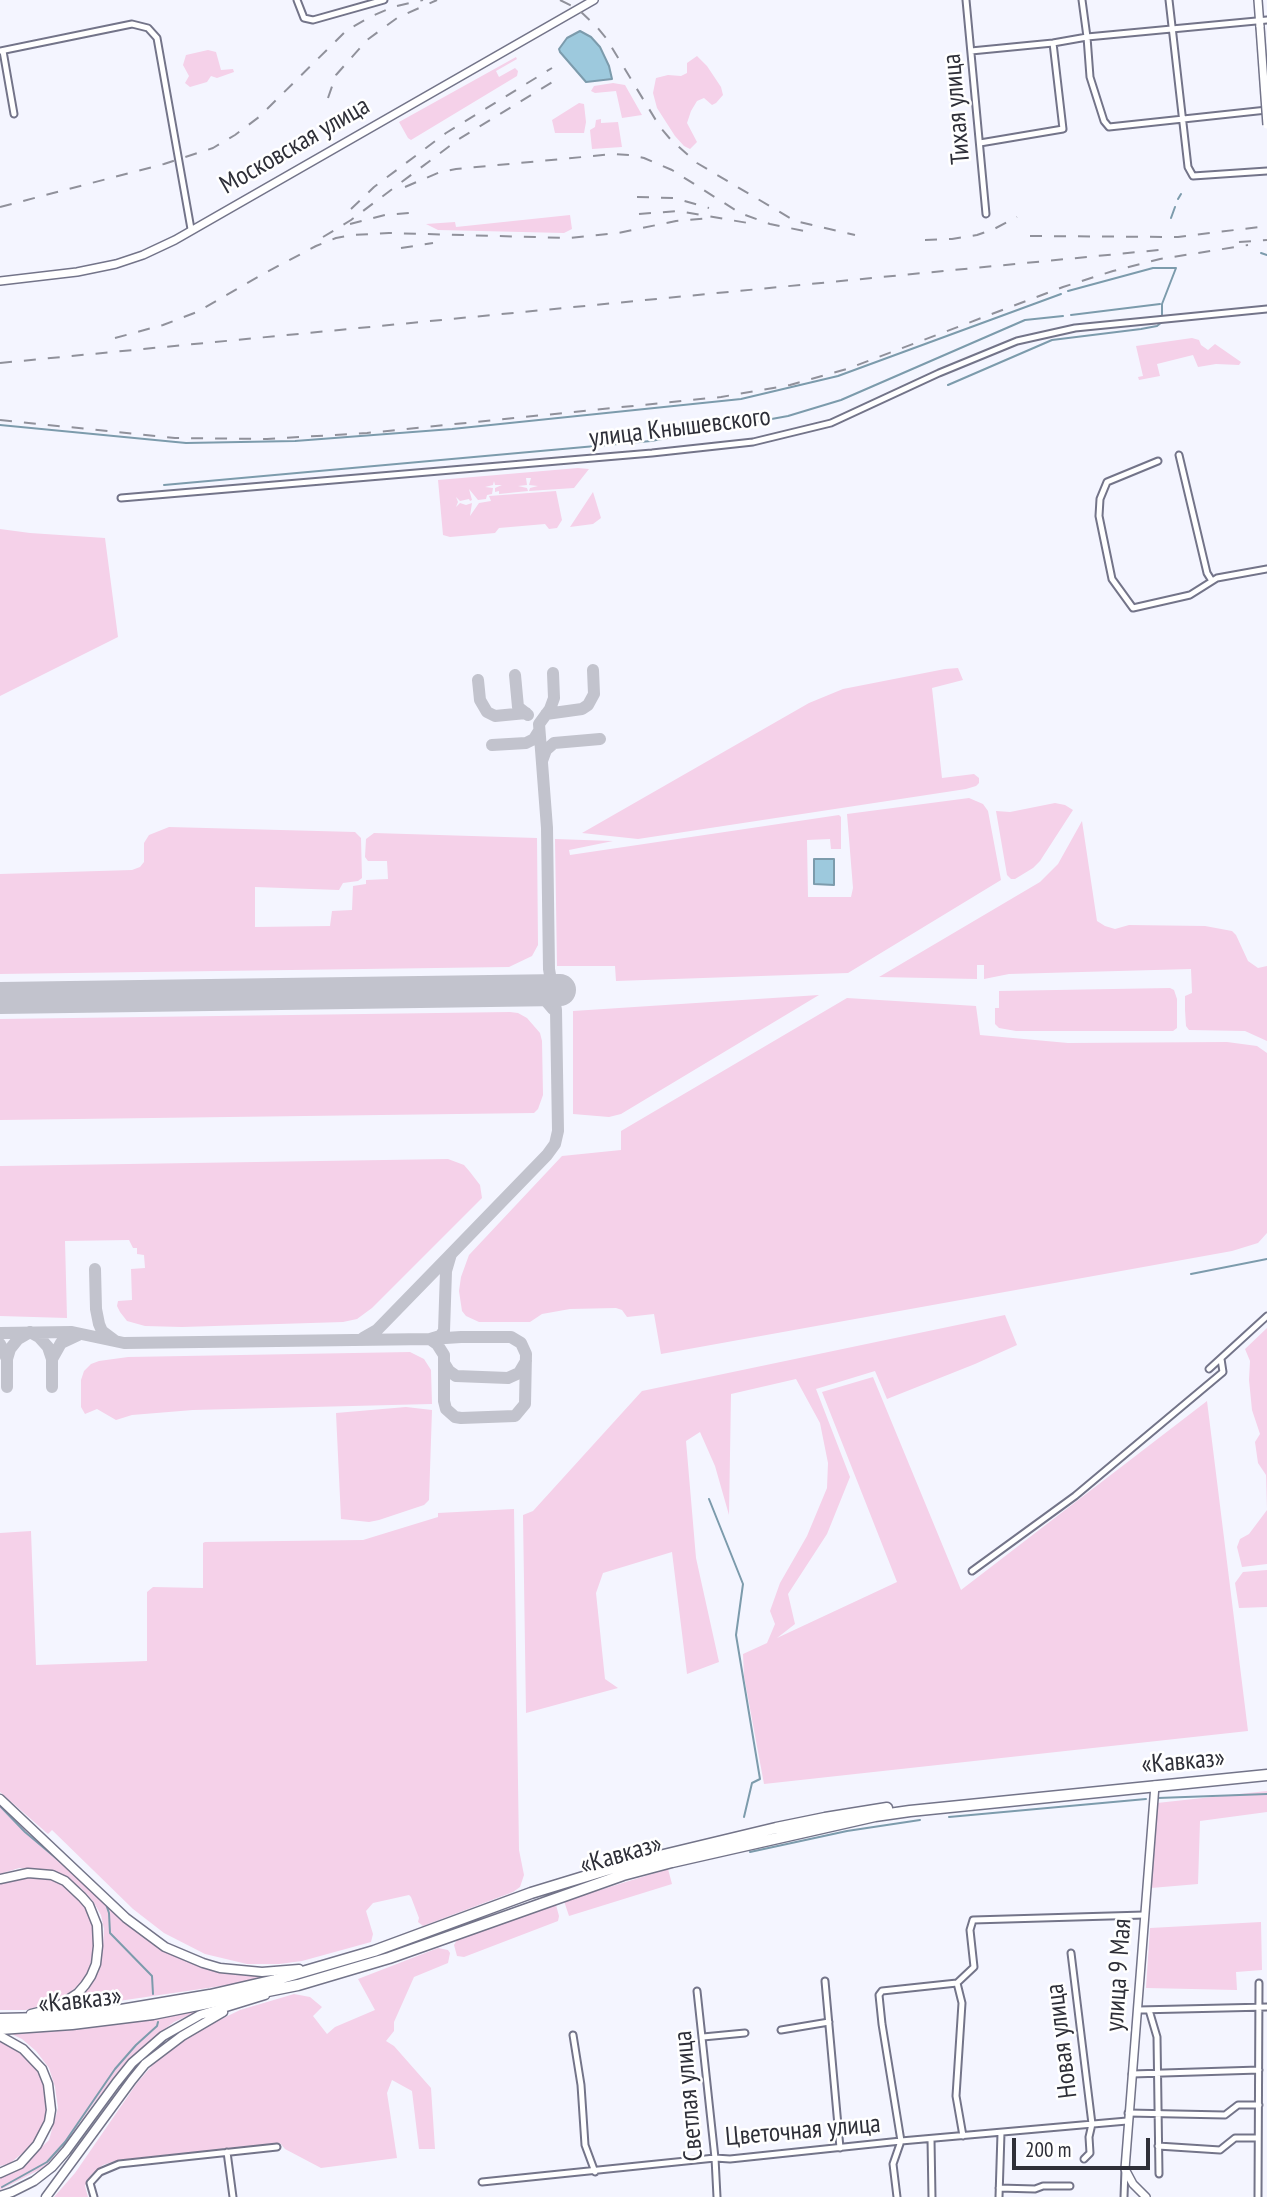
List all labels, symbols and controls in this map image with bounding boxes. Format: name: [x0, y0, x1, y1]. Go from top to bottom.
street label: Тихая улица: [937, 52, 977, 166]
street label: Московская улица: [215, 91, 375, 201]
street label: улица Кнышевского: [588, 401, 772, 455]
street label: «Кавказ»: [1140, 1743, 1226, 1781]
street label: «Кавказ»: [577, 1829, 665, 1881]
street label: улица 9 Мая: [1099, 1918, 1139, 2032]
street label: «Кавказ»: [37, 1981, 123, 2021]
street label: Новая улица: [1040, 1982, 1084, 2100]
street label: Светлая улица: [668, 2029, 710, 2163]
street label: Цветочная улица: [724, 2109, 882, 2153]
scale bar: [1015, 2124, 1153, 2168]
text: 200 m: [1025, 2136, 1071, 2163]

